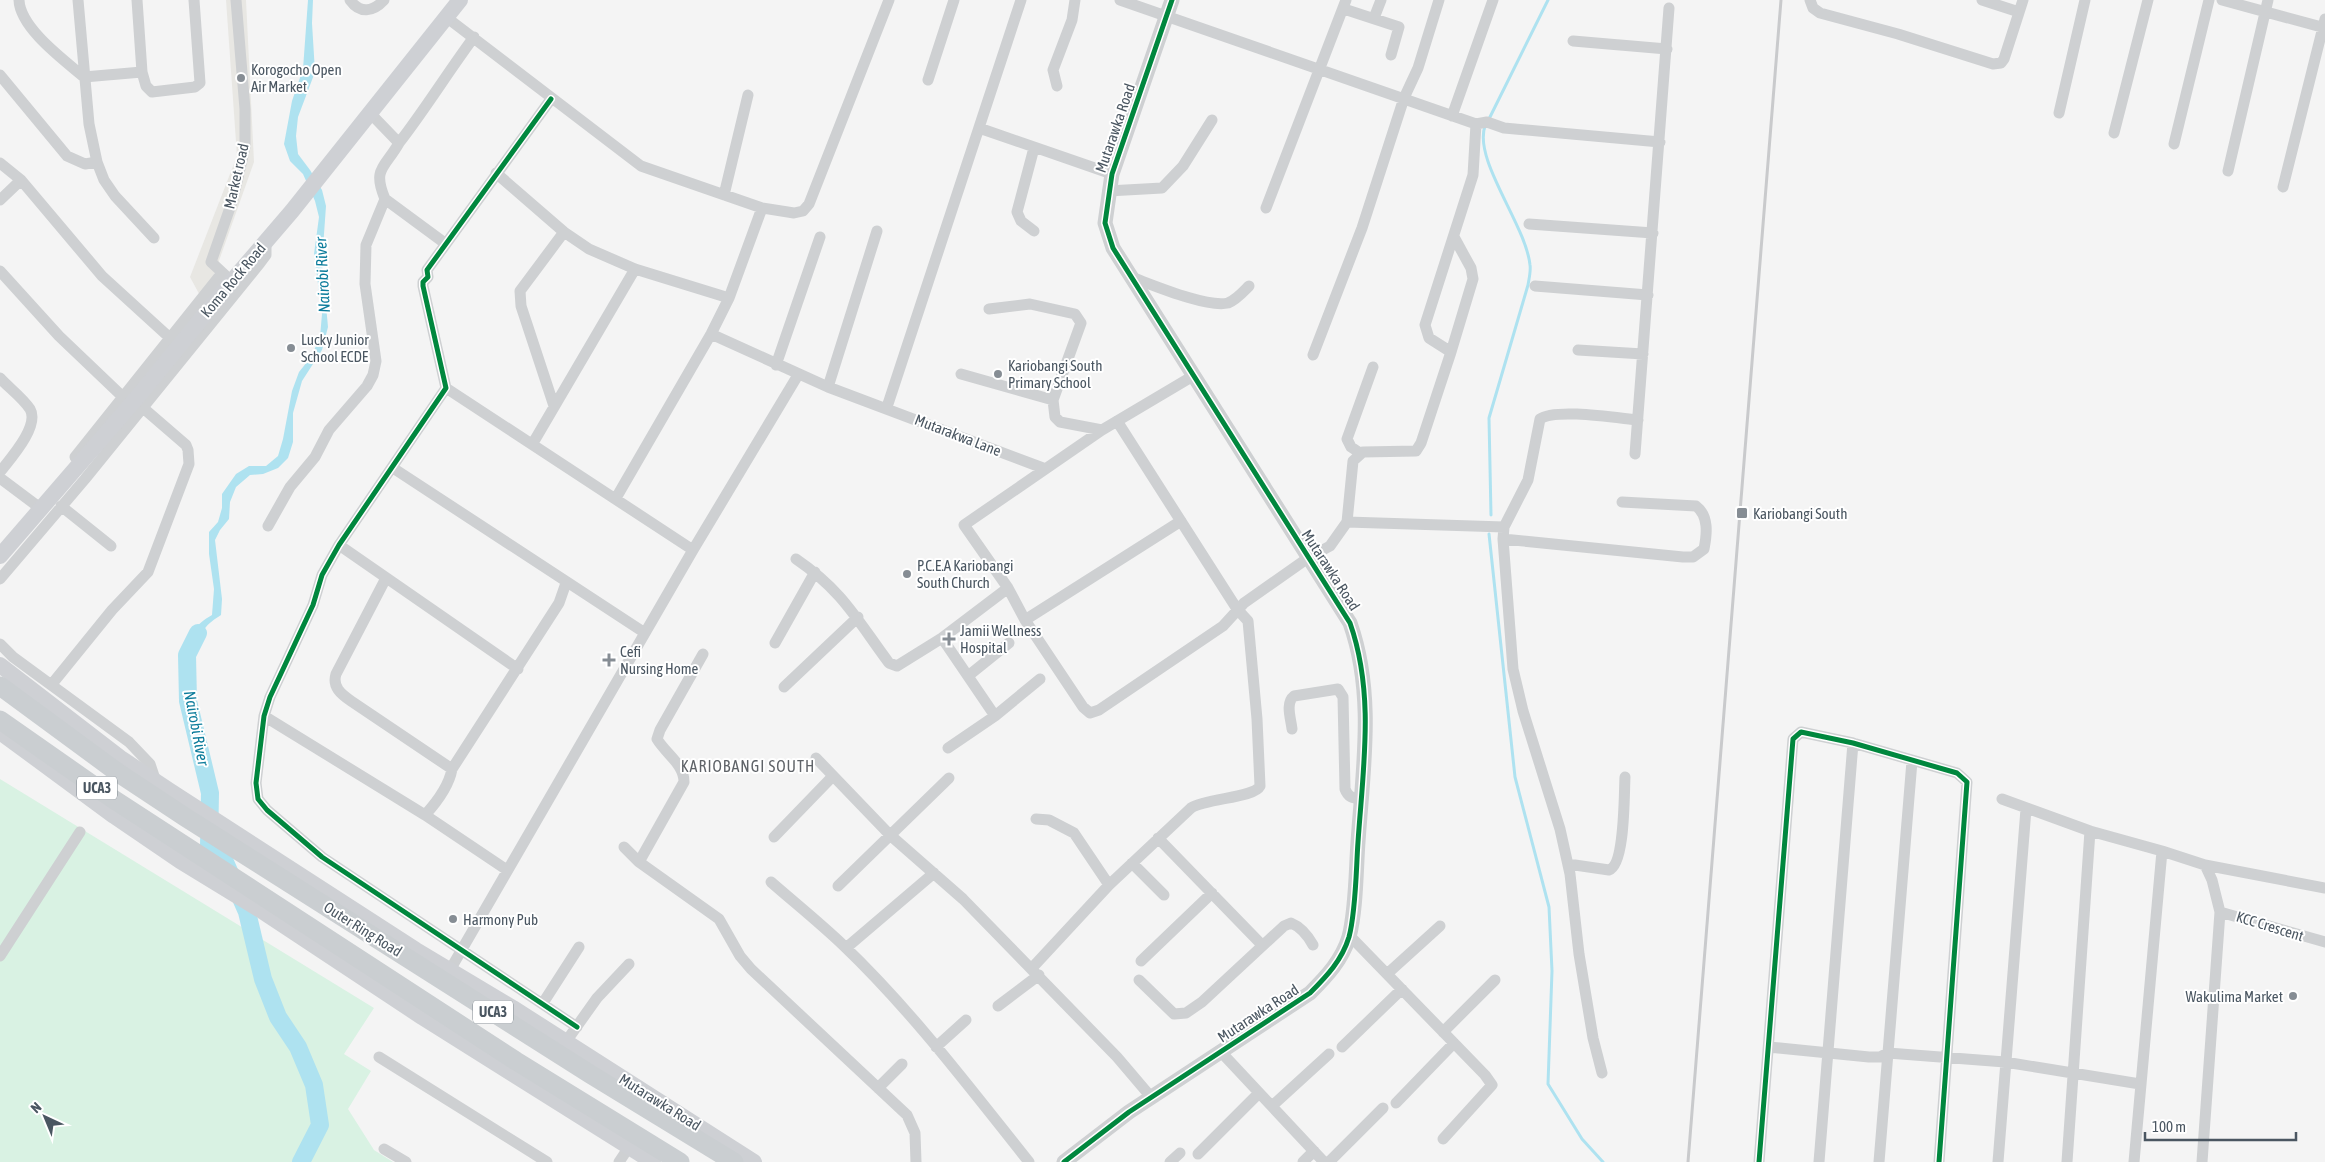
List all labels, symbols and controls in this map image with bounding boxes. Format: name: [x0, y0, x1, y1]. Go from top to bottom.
place label: Korogocho Open Air Market: [251, 61, 342, 95]
marker: Korogocho Open Air Market: [235, 72, 247, 84]
street label: Mutarawka Road: [1092, 81, 1138, 175]
street label: Market road: [220, 142, 252, 210]
water label: Nairobi River: [311, 235, 333, 313]
street label: Koma Rock Road: [197, 240, 269, 320]
place label: Lucky Junior School ECDE: [301, 331, 369, 365]
marker: Lucky Junior School ECDE: [285, 342, 297, 354]
place label: Kariobangi South Primary School: [1008, 357, 1102, 391]
marker: Kariobangi South Primary School: [992, 368, 1004, 380]
street label: Mutarakwa Lane: [912, 411, 1004, 459]
place label: Kariobangi South: [1753, 505, 1847, 522]
marker: Kariobangi South: [1735, 506, 1749, 520]
street label: Mutarawka Road: [1299, 526, 1363, 614]
place label: P.C.E.A Kariobangi South Church: [917, 557, 1013, 591]
marker: P.C.E.A Kariobangi South Church: [901, 568, 913, 580]
place label: Jamii Wellness Hospital: [960, 622, 1041, 656]
marker: Jamii Wellness Hospital: [942, 632, 956, 646]
place label: Cefi Nursing Home: [620, 643, 699, 677]
marker: Cefi Nursing Home: [602, 653, 616, 667]
water label: Nairobi River: [181, 689, 213, 768]
district label: KARIOBANGI SOUTH: [681, 757, 815, 775]
road number: UCA3: [77, 776, 117, 800]
street label: Outer Ring Road: [321, 898, 405, 960]
street label: KCC Crescent: [2234, 908, 2306, 944]
place label: Harmony Pub: [463, 911, 538, 928]
marker: Harmony Pub: [447, 913, 459, 925]
street label: Mutarawka Road: [1214, 981, 1302, 1045]
place label: Wakulima Market: [2186, 988, 2283, 1005]
marker: Wakulima Market: [2287, 990, 2299, 1002]
road number: UCA3: [473, 1000, 513, 1024]
street label: Mutarawka Road: [616, 1070, 704, 1134]
north arrow: [20, 1092, 70, 1142]
text: N: [27, 1099, 44, 1116]
scale bar: [2145, 1110, 2296, 1142]
text: 100 m: [2152, 1118, 2186, 1135]

